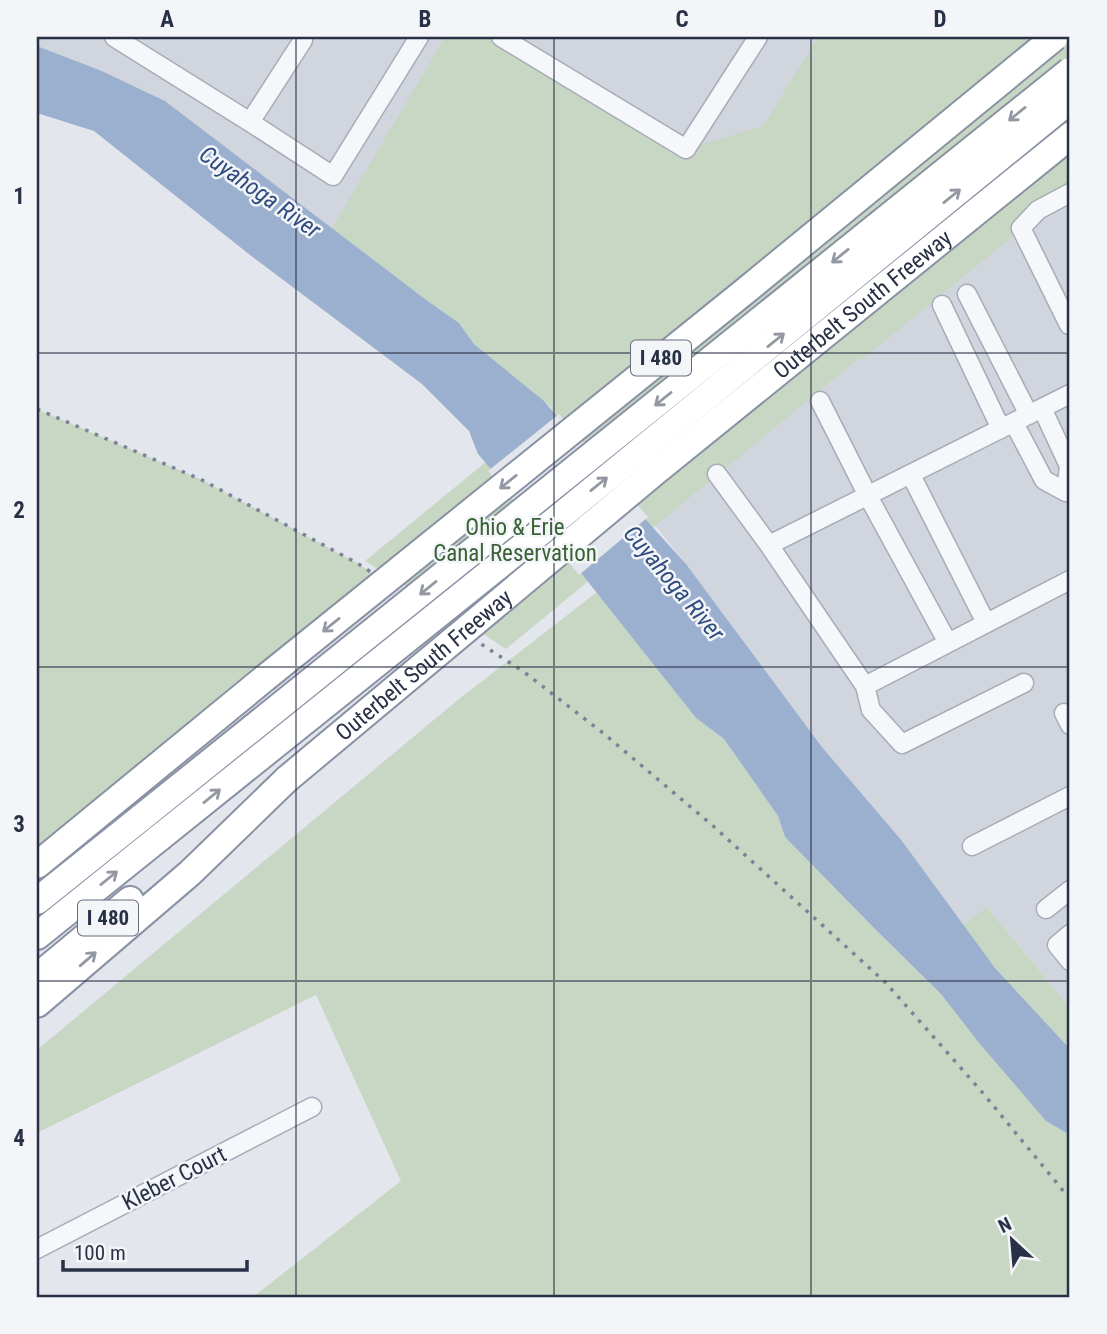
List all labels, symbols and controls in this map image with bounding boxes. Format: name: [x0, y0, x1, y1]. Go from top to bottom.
text: A: [160, 6, 174, 33]
text: B: [419, 6, 431, 33]
text: C: [675, 6, 689, 33]
text: D: [934, 6, 947, 33]
one-way arrow: [1009, 106, 1027, 121]
water label: Cuyahoga River: [194, 140, 327, 245]
text: 1: [13, 183, 25, 210]
one-way arrow: [943, 189, 961, 204]
street label: Outerbelt South Freeway: [768, 224, 957, 385]
one-way arrow: [831, 249, 849, 264]
one-way arrow: [766, 332, 784, 348]
road number: I 480: [631, 340, 691, 376]
one-way arrow: [654, 391, 672, 407]
one-way arrow: [499, 474, 517, 490]
one-way arrow: [590, 476, 608, 492]
text: 2: [13, 497, 25, 524]
park label: Ohio & Erie Canal Reservation: [433, 514, 597, 567]
water label: Cuyahoga River: [618, 520, 731, 647]
one-way arrow: [419, 580, 438, 595]
street label: Outerbelt South Freeway: [330, 584, 518, 747]
one-way arrow: [322, 617, 340, 633]
one-way arrow: [203, 788, 221, 803]
text: 3: [13, 811, 25, 838]
one-way arrow: [100, 870, 118, 885]
road number: I 480: [78, 900, 138, 936]
one-way arrow: [79, 951, 97, 967]
text: 4: [13, 1125, 25, 1152]
street label: Kleber Court: [118, 1141, 231, 1216]
north arrow: [978, 1204, 1048, 1274]
text: N: [994, 1212, 1015, 1238]
scale bar: [63, 1229, 247, 1273]
text: 100 m: [74, 1241, 126, 1265]

